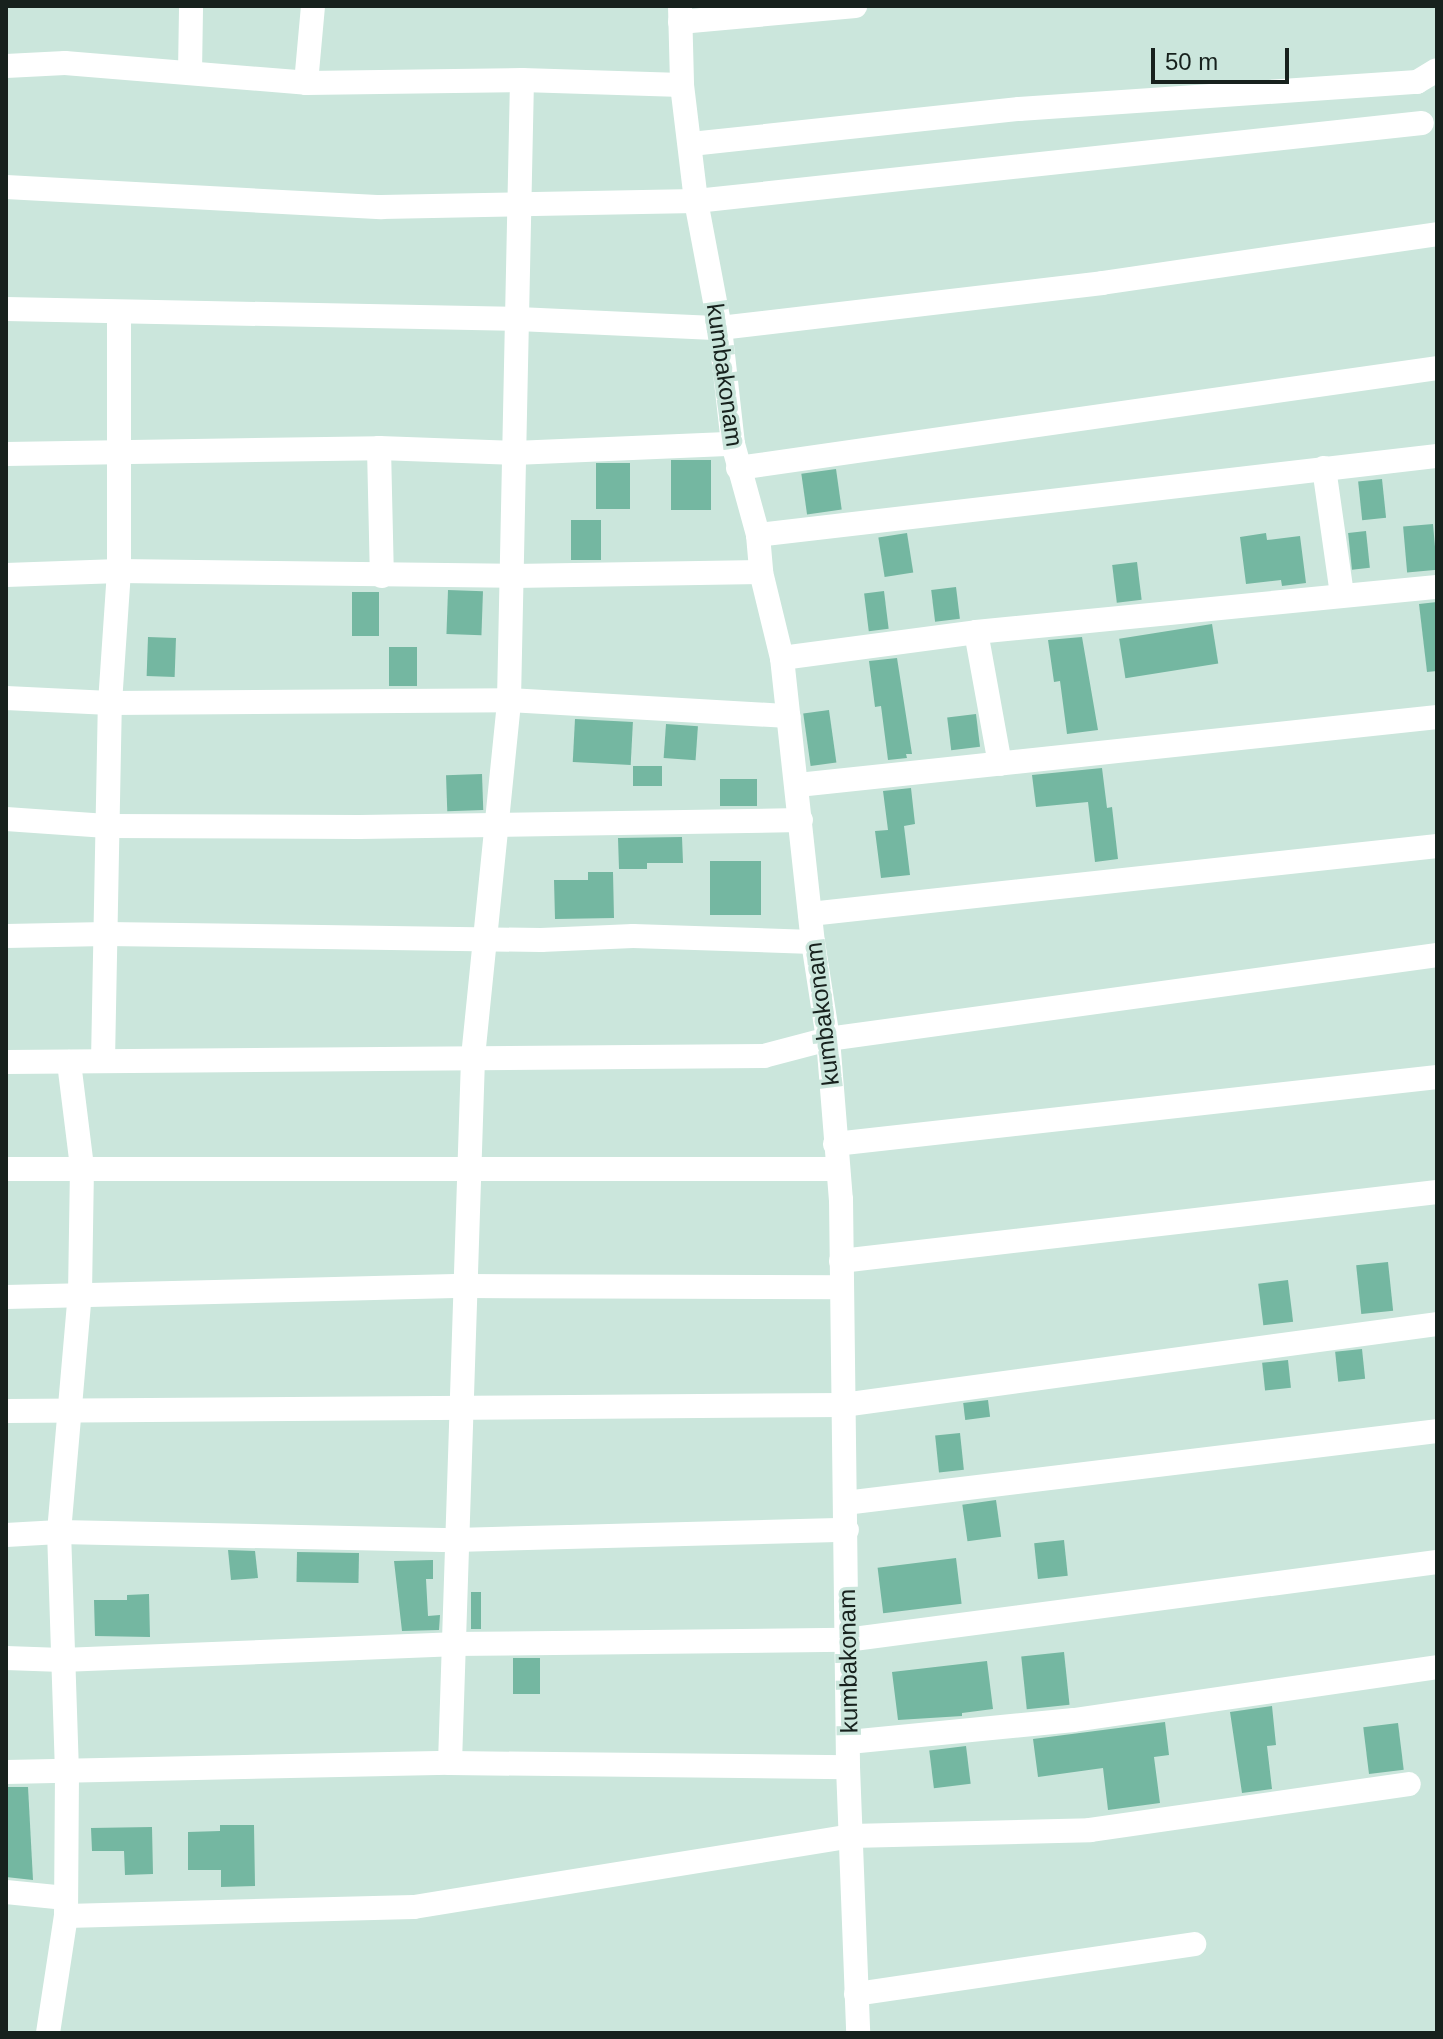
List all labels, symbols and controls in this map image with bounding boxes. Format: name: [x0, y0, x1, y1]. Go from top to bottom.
scale bar: [1155, 32, 1293, 82]
text: 50 m: [1165, 48, 1218, 75]
street label: kumbakonam: [701, 302, 749, 448]
street label: kumbakonam: [799, 941, 845, 1087]
street label: kumbakonam: [832, 1589, 864, 1733]

